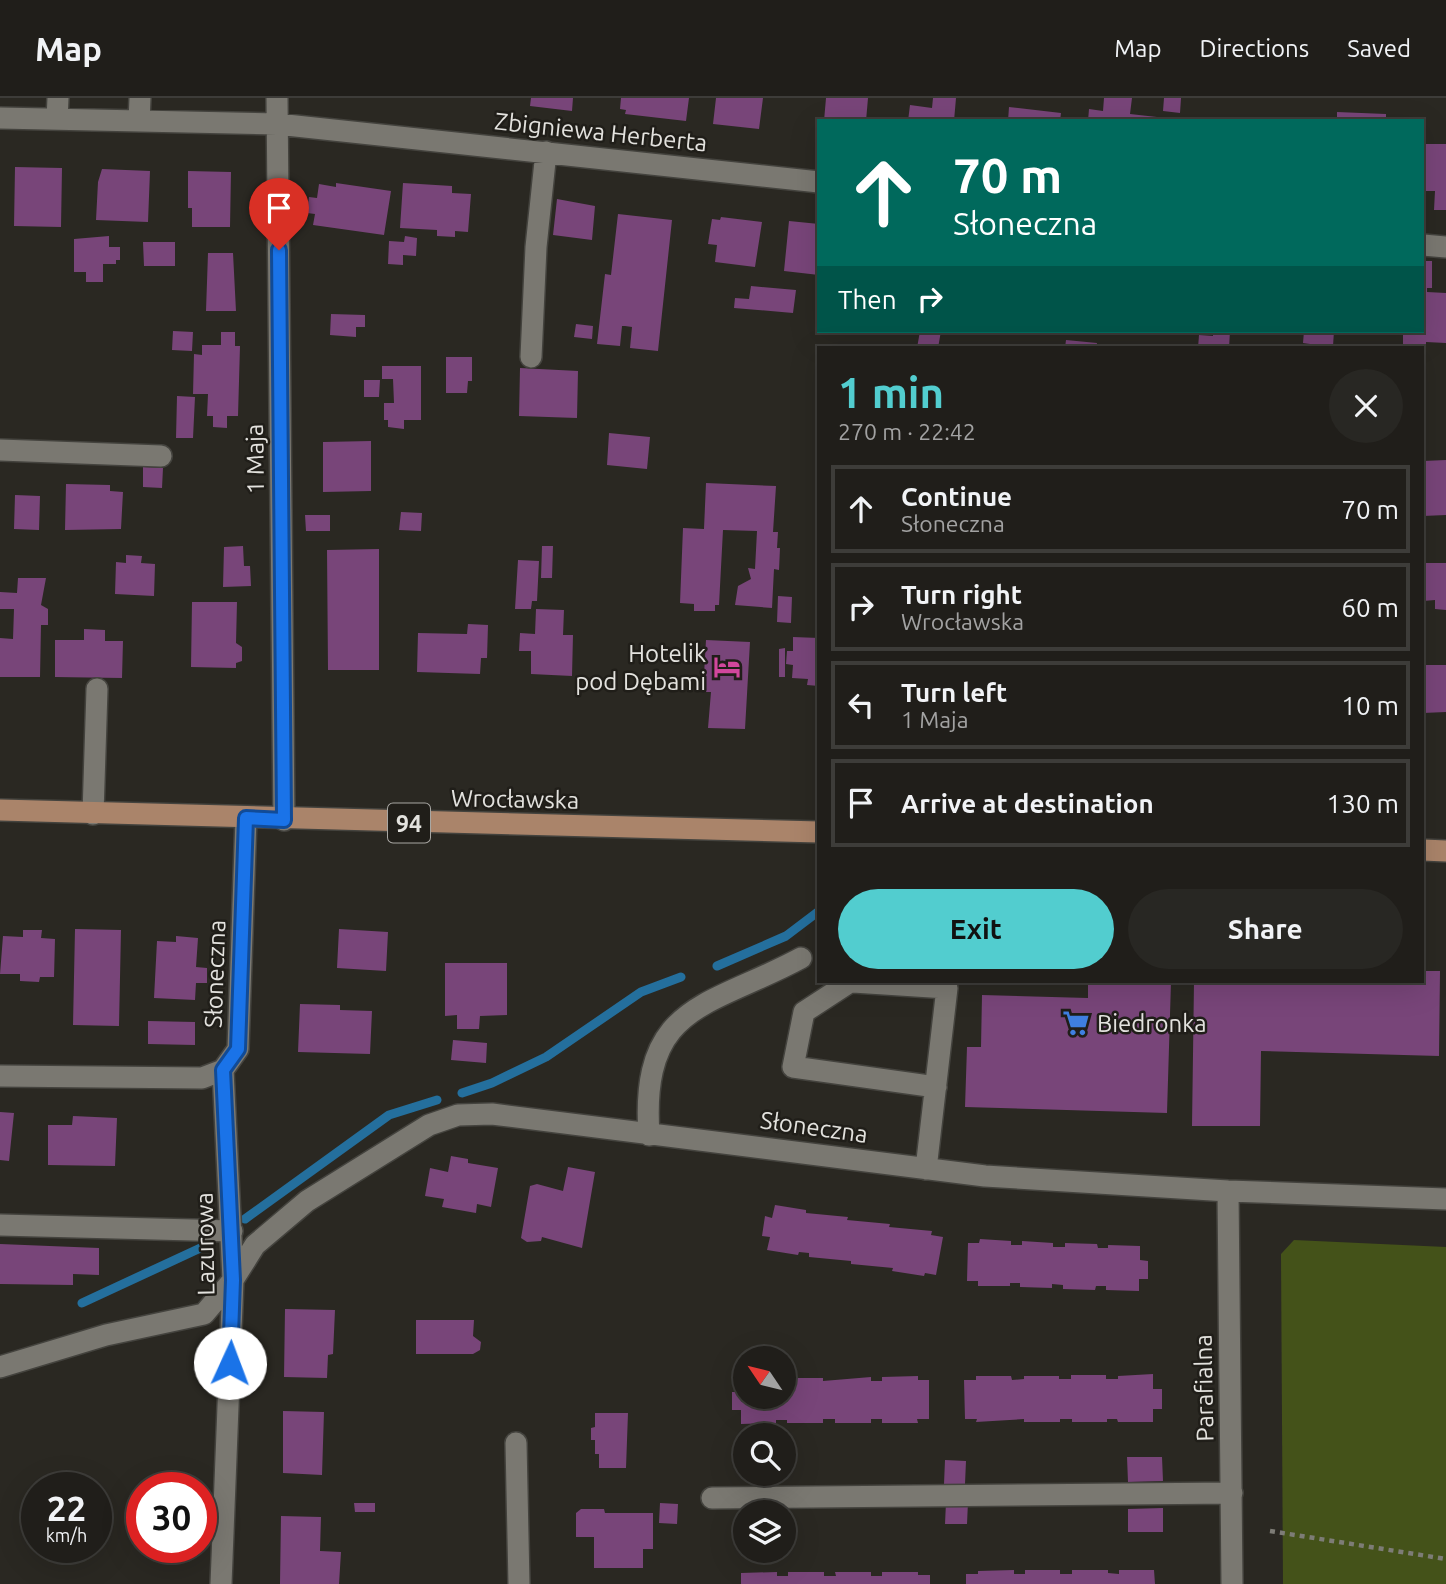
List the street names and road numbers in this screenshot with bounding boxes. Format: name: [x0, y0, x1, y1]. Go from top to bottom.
street label: Zbigniewa Herberta: [493, 107, 709, 157]
street label: 1 Maja: [241, 424, 269, 494]
street label: Wrocławska: [451, 784, 579, 814]
road number: 94: [388, 804, 430, 842]
street label: Słoneczna: [200, 919, 230, 1029]
street label: Słoneczna: [759, 1106, 869, 1148]
street label: Lazurowa: [191, 1192, 219, 1296]
street label: Parafialna: [1190, 1334, 1218, 1442]

